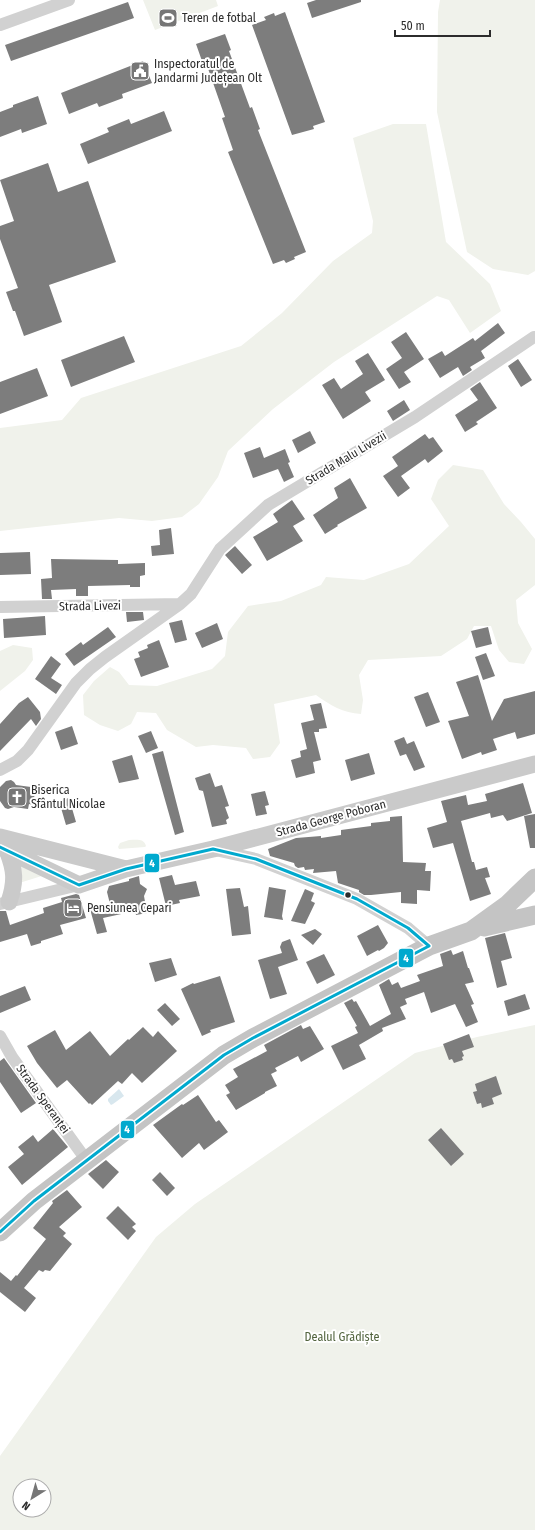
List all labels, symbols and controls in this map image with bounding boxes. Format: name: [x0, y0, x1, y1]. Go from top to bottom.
sports icon: Teren de fotbal: [157, 7, 179, 29]
place label: Teren de fotbal: [182, 11, 256, 25]
scale bar: [395, 12, 490, 38]
text: 50 m: [401, 19, 425, 33]
place label: Inspectoratul de Jandarmi Județean Olt: [154, 57, 262, 86]
public building icon: Inspectoratul de Jandarmi Județean Olt: [129, 60, 151, 82]
street label: Strada Malu Livezii: [303, 428, 389, 488]
street label: Strada Livezi: [59, 598, 121, 614]
place label: Biserica Sfântul Nicolae: [31, 783, 105, 811]
church icon: Biserica Sfântul Nicolae: [6, 786, 28, 808]
street label: Strada George Poboran: [275, 797, 387, 839]
line badge: 4: [144, 853, 160, 873]
text: 4: [149, 857, 155, 870]
unlabelled marker: [343, 890, 353, 900]
hotel icon: Pensiunea Cepari: [62, 897, 84, 919]
place label: Pensiunea Cepari: [87, 901, 172, 915]
line badge: 4: [398, 948, 414, 968]
text: 4: [403, 952, 409, 965]
street label: Strada Speranței: [13, 1062, 73, 1137]
line badge: 4: [120, 1120, 135, 1139]
text: 4: [124, 1123, 130, 1136]
park label: Dealul Grădiște: [305, 1330, 379, 1345]
north arrow: [12, 1478, 52, 1518]
text: N: [20, 1498, 33, 1513]

